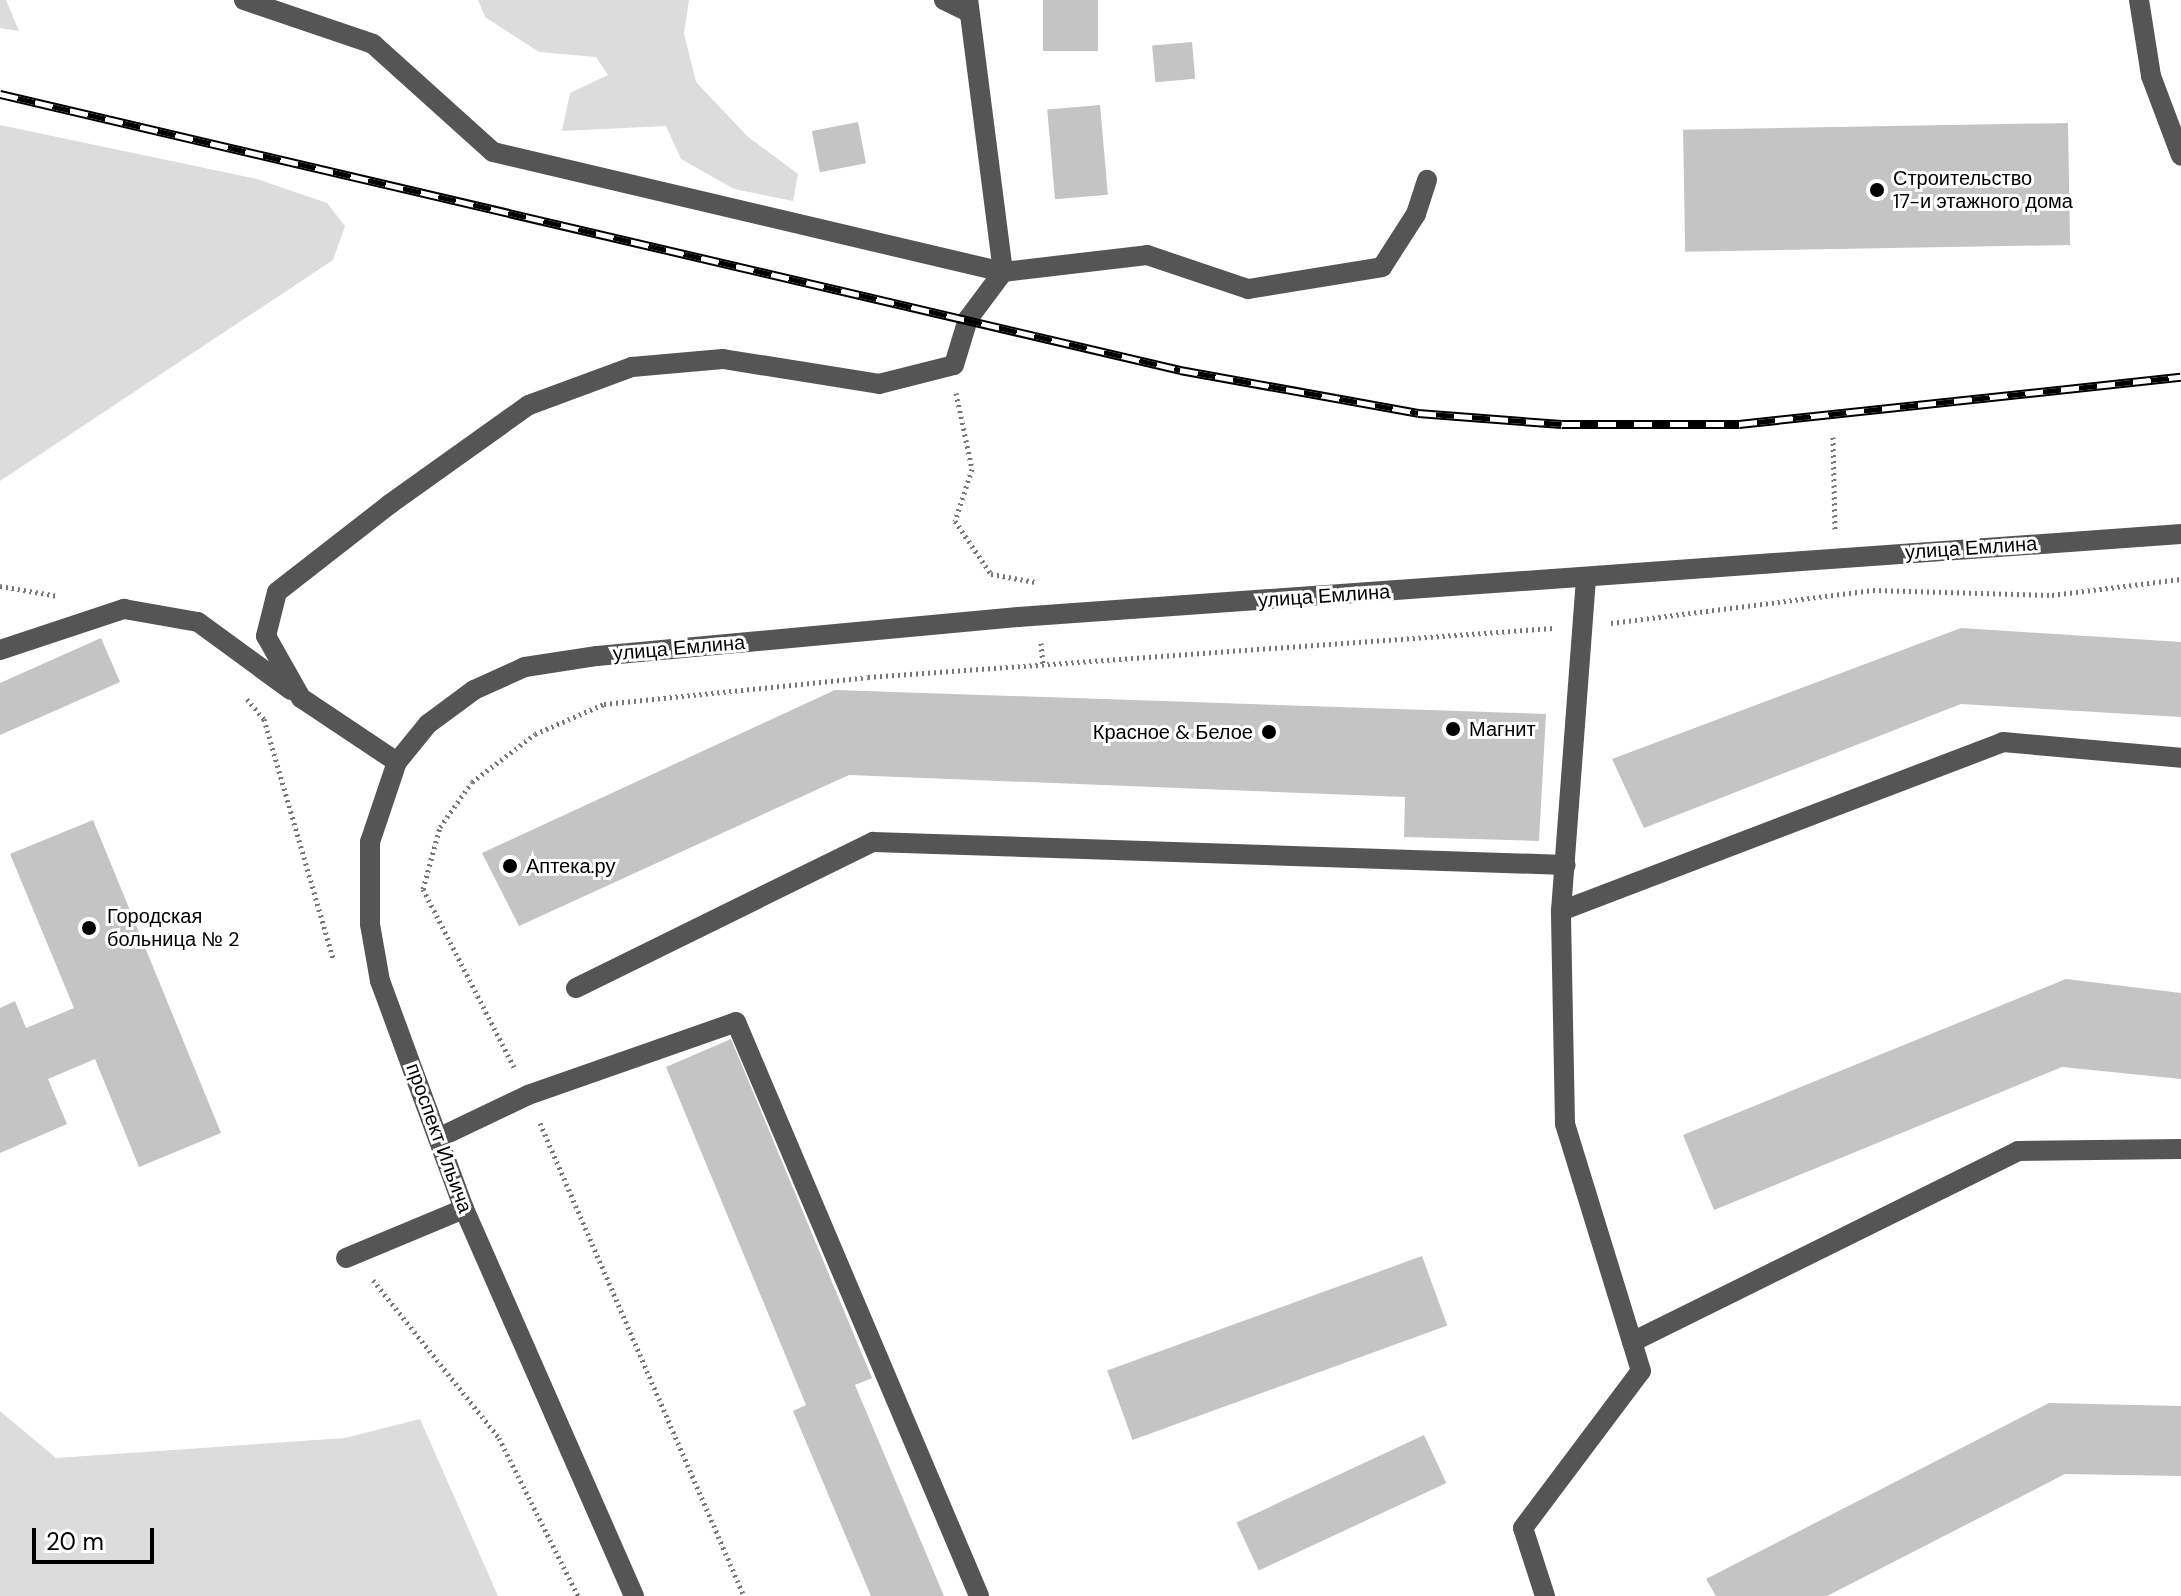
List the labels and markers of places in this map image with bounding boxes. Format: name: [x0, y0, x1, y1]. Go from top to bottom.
place label: Строительство 17-и этажного дома: [1893, 166, 2073, 213]
marker: Строительство 17-и этажного дома: [1868, 181, 1886, 199]
place label: Магнит: [1469, 717, 1536, 741]
place label: Красное & Белое: [1093, 720, 1253, 744]
marker: Магнит: [1444, 720, 1462, 738]
marker: Красное & Белое: [1260, 723, 1278, 741]
place label: Аптека.ру: [526, 854, 615, 878]
marker: Аптека.ру: [501, 857, 519, 875]
place label: Городская больница № 2: [107, 904, 240, 951]
marker: Городская больница № 2: [78, 917, 100, 939]

